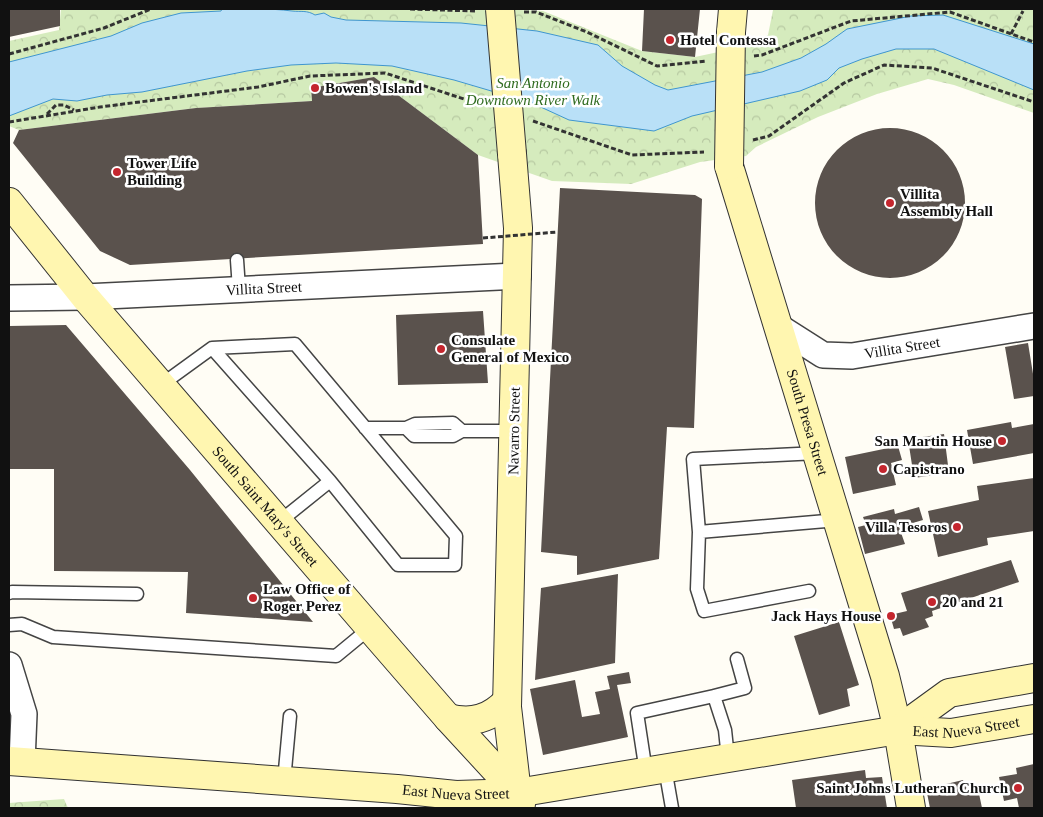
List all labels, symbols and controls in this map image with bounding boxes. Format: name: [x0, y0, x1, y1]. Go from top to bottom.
place label: Hotel Contessa: [680, 32, 777, 48]
marker: Hotel Contessa: [664, 34, 676, 46]
park label: San Antonio Downtown River Walk: [465, 75, 601, 108]
place label: Bowen's Island: [325, 80, 423, 96]
marker: Bowen's Island: [309, 82, 321, 94]
place label: Tower Life Building: [127, 155, 197, 188]
marker: Tower Life Building: [111, 166, 123, 178]
place label: Villita Assembly Hall: [900, 186, 993, 219]
marker: Villita Assembly Hall: [884, 197, 896, 209]
street label: Villita Street: [225, 278, 303, 298]
place label: Consulate General of Mexico: [451, 332, 569, 365]
street label: Villita Street: [863, 334, 942, 362]
marker: Consulate General of Mexico: [435, 343, 447, 355]
street label: South Presa Street: [784, 367, 831, 478]
street label: Navarro Street: [505, 386, 523, 475]
place label: San Martin House: [874, 433, 992, 449]
marker: San Martin House: [996, 435, 1008, 447]
street label: South Saint Mary's Street: [209, 443, 322, 570]
place label: Capistrano: [893, 461, 965, 477]
marker: Capistrano: [877, 463, 889, 475]
place label: Villa Tesoros: [865, 519, 947, 535]
marker: Villa Tesoros: [951, 521, 963, 533]
place label: Law Office of Roger Perez: [263, 581, 351, 614]
marker: Law Office of Roger Perez: [247, 592, 259, 604]
place label: 20 and 21: [942, 594, 1004, 610]
marker: 20 and 21: [926, 596, 938, 608]
place label: Jack Hays House: [771, 608, 881, 624]
marker: Jack Hays House: [885, 610, 897, 622]
street label: East Nueva Street: [912, 713, 1021, 741]
place label: Saint Johns Lutheran Church: [816, 780, 1009, 796]
street label: East Nueva Street: [401, 782, 511, 803]
marker: Saint Johns Lutheran Church: [1012, 782, 1024, 794]

